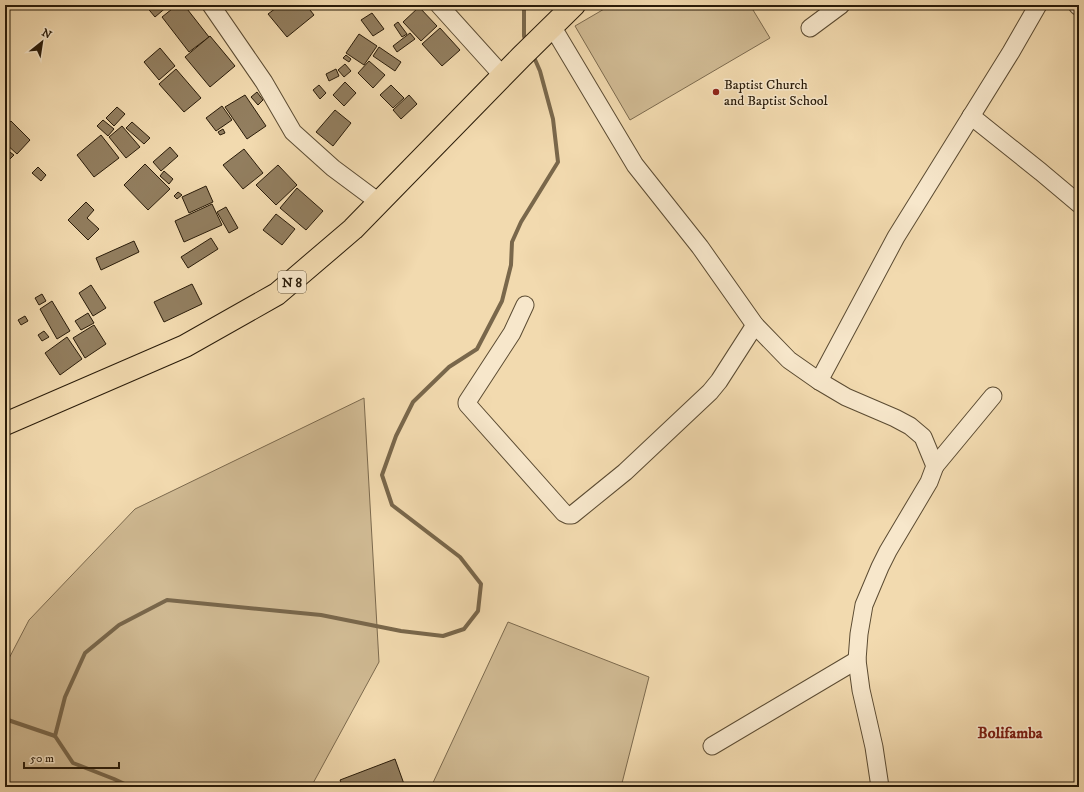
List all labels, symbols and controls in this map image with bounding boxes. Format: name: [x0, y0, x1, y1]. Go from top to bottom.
north arrow: [22, 22, 62, 62]
text: N: [39, 26, 54, 43]
place label: Baptist Church and Baptist School: [724, 76, 829, 110]
marker: Baptist Church and Baptist School: [711, 87, 721, 97]
road number: N 8: [278, 271, 306, 293]
district label: Bolifamba: [978, 723, 1044, 743]
scale bar: [24, 744, 119, 770]
text: 50 m: [30, 751, 54, 766]

